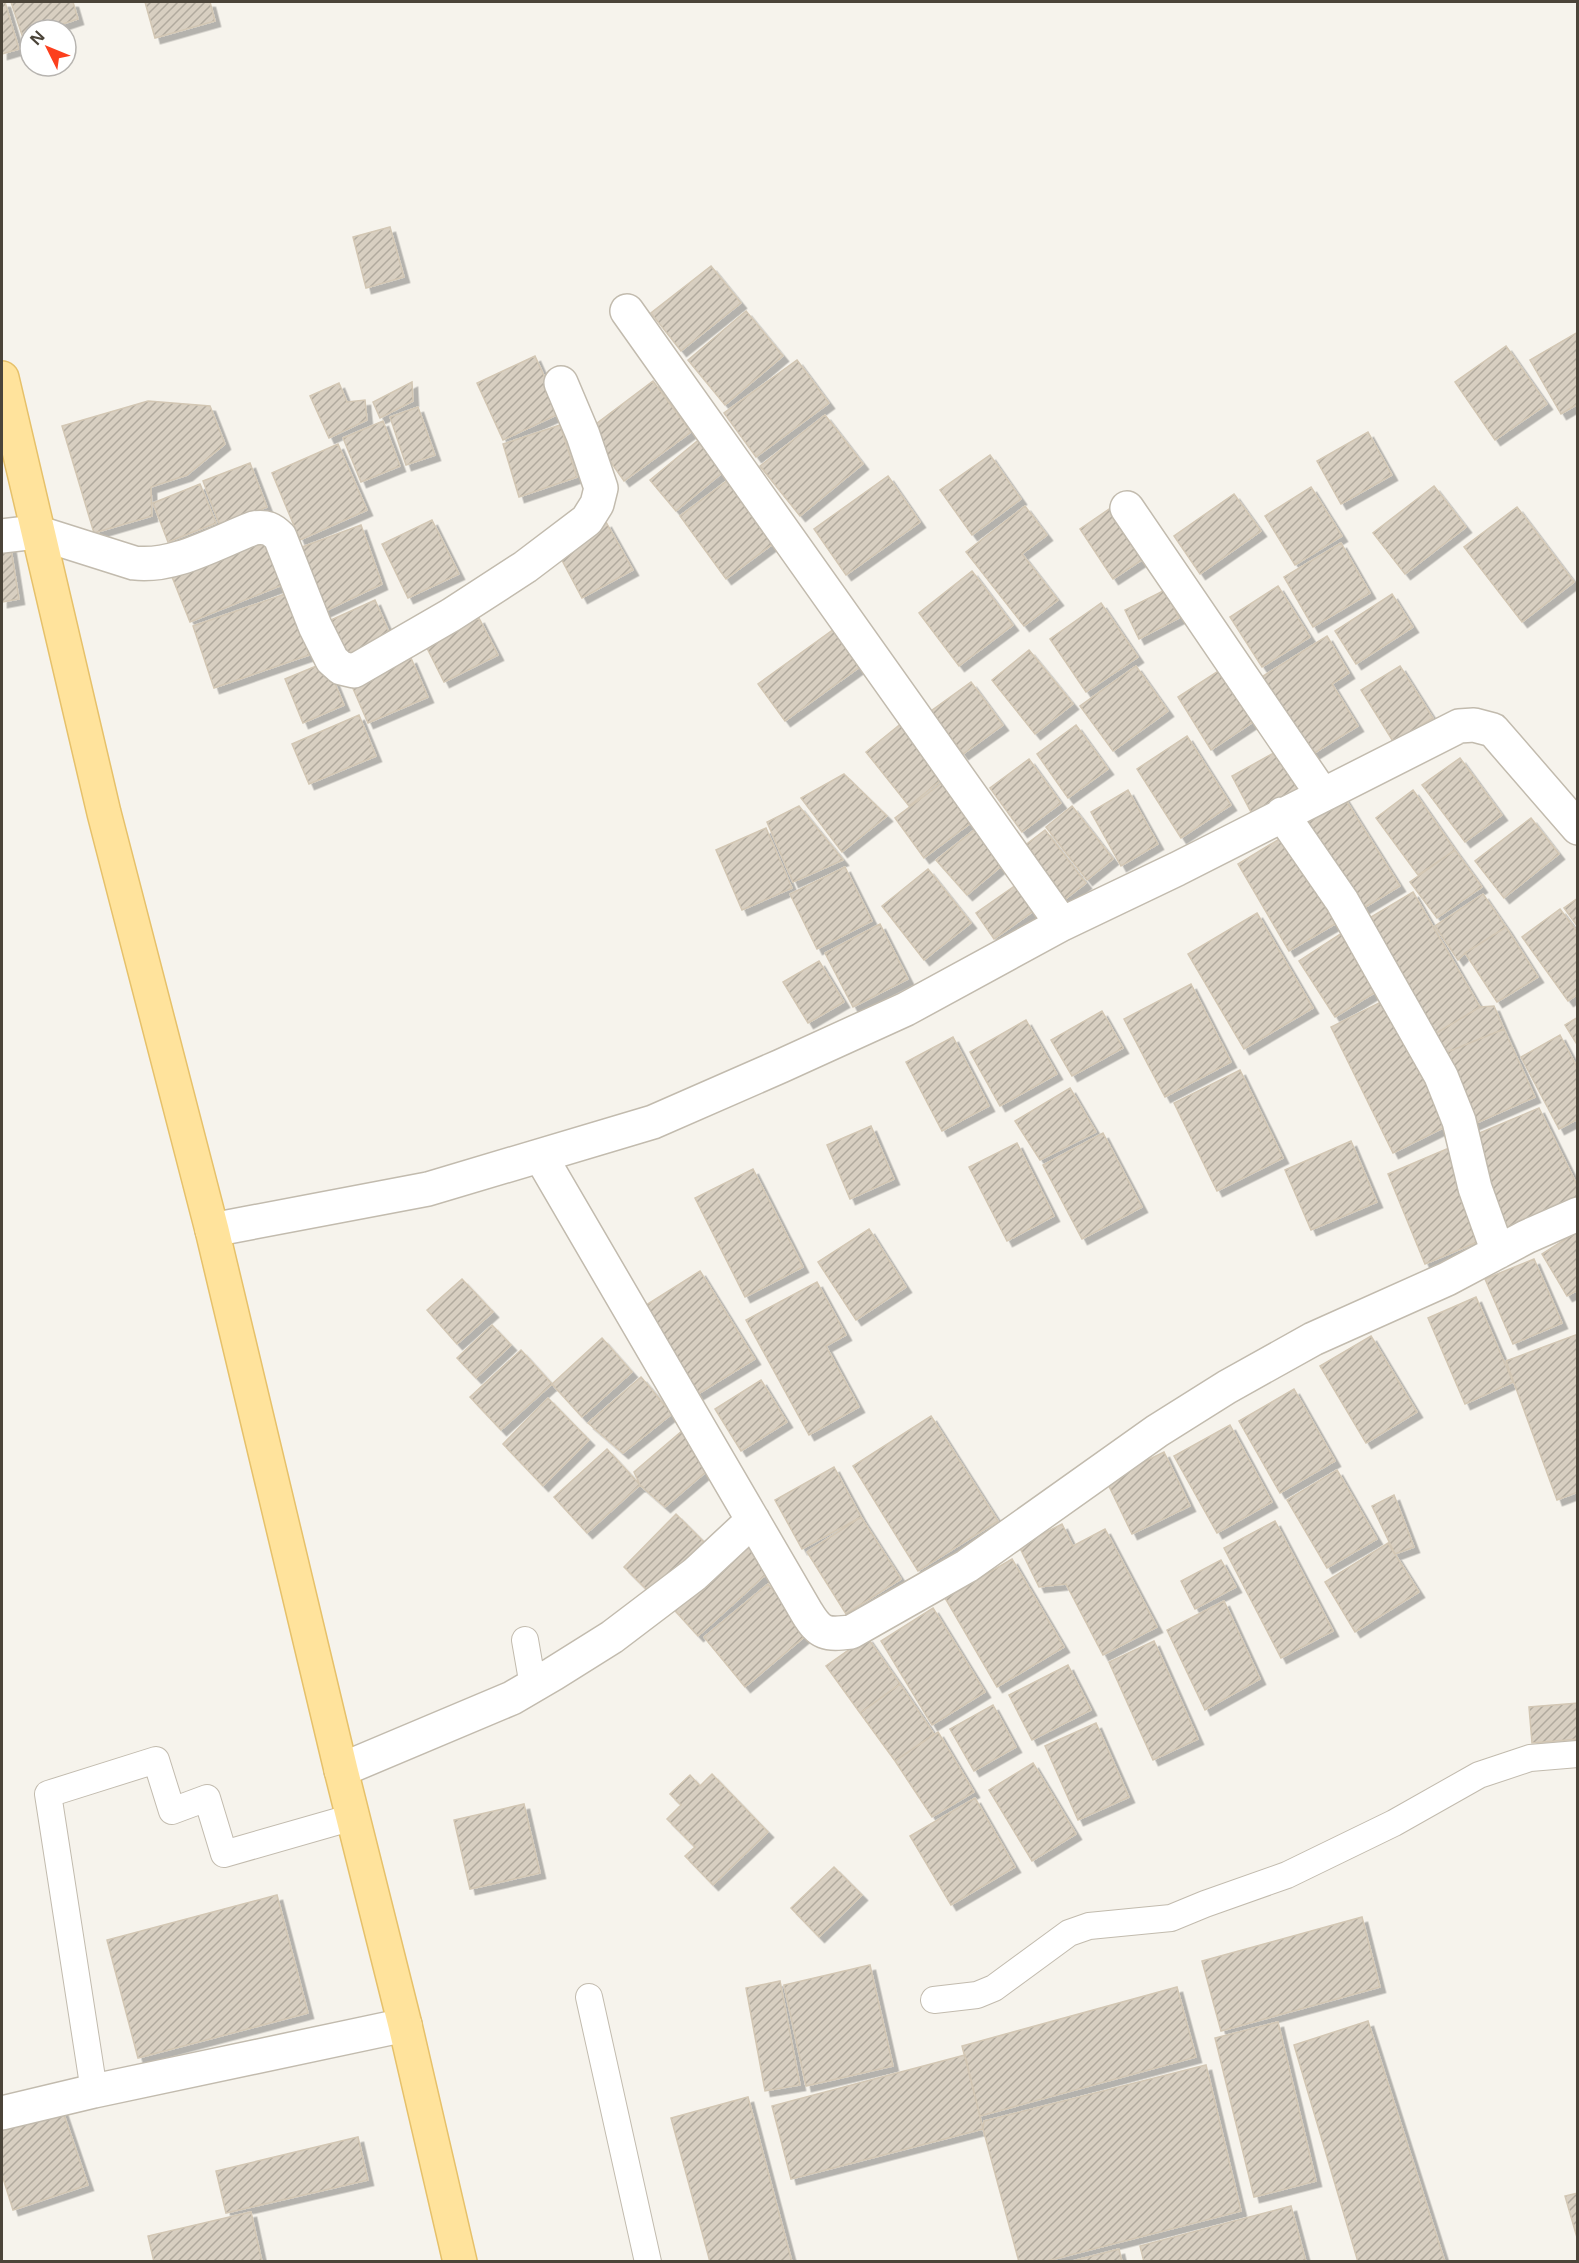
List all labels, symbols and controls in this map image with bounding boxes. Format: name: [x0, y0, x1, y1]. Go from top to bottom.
north arrow: [18, 18, 78, 78]
text: N: [25, 26, 50, 50]

